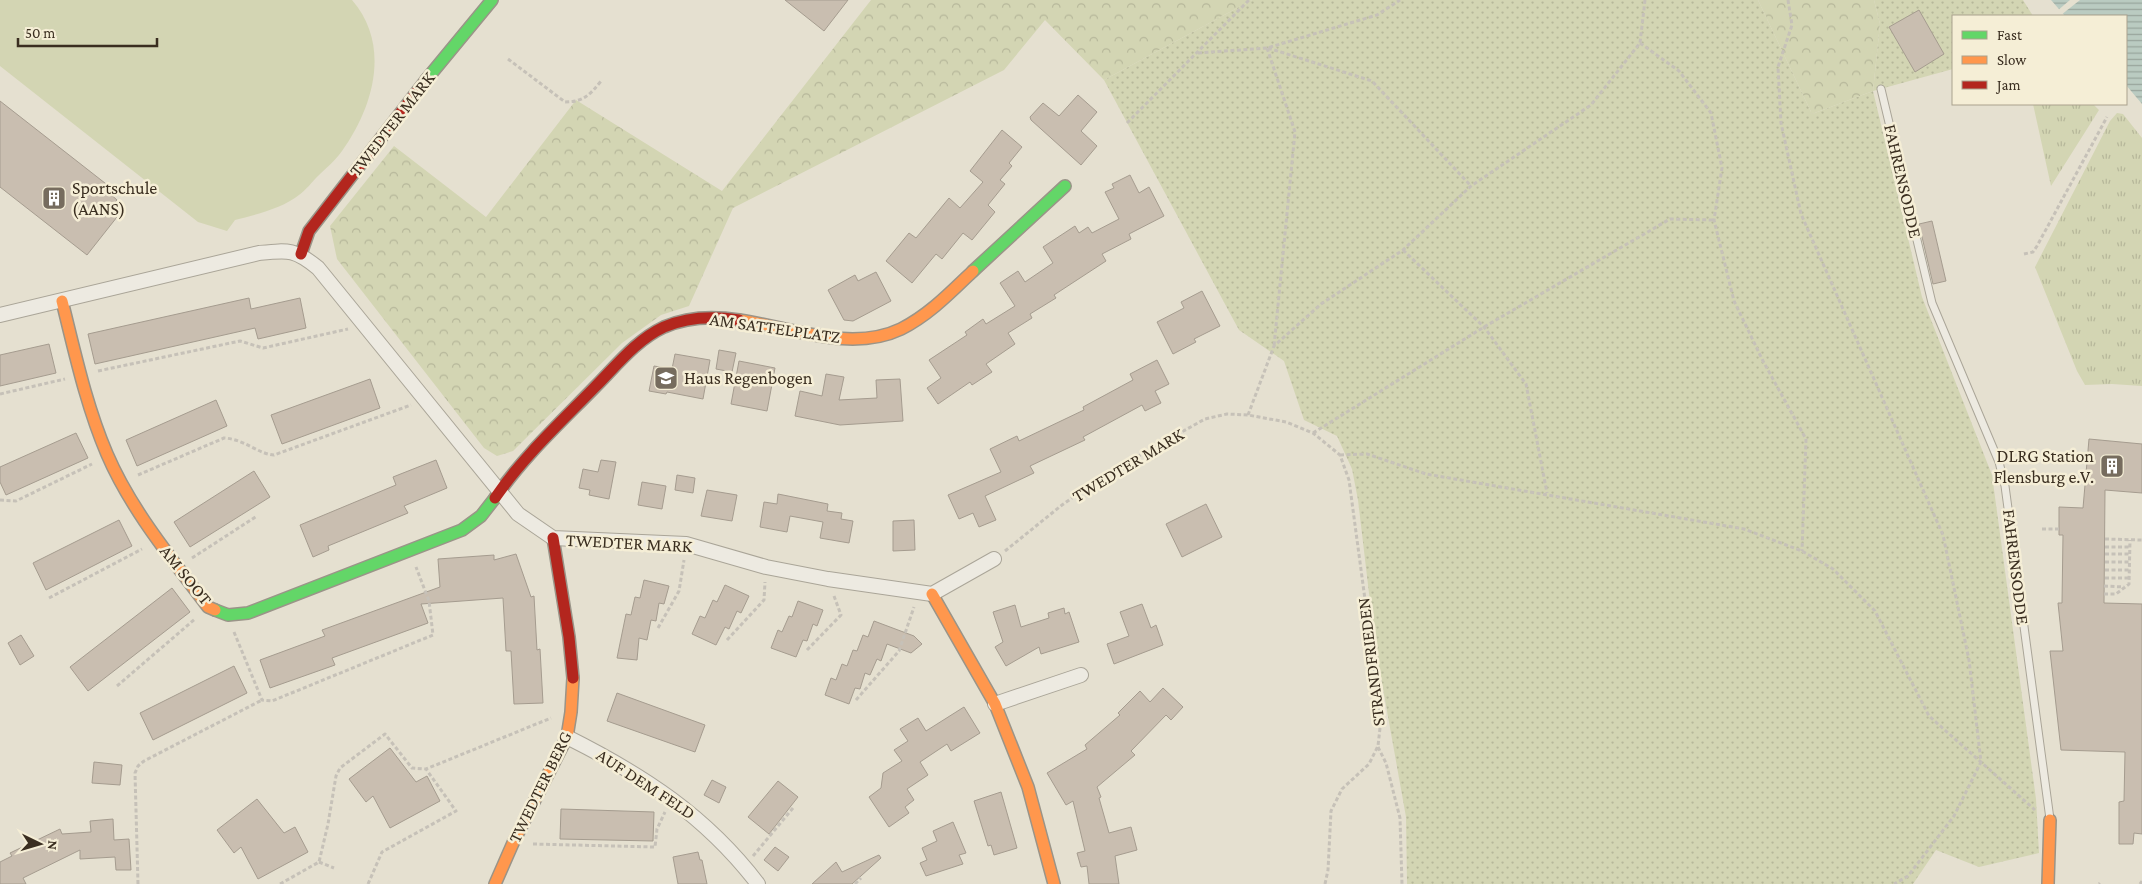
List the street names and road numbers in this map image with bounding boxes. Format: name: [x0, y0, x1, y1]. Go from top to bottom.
street label: TWEDTER MARK: [345, 68, 439, 180]
street label: FAHRENSODDE: [1880, 122, 1926, 240]
street label: AM SATTELPLATZ: [708, 309, 842, 347]
street label: TWEDTER MARK: [1069, 424, 1188, 506]
street label: FAHRENSODDE: [1999, 508, 2033, 626]
street label: TWEDTER MARK: [565, 530, 693, 556]
street label: AM SOOT: [156, 541, 216, 609]
street label: STRANDFRIEDEN: [1353, 596, 1389, 727]
street label: TWEDTER BERG: [504, 728, 576, 846]
street label: AUF DEM FELD: [593, 745, 699, 823]

